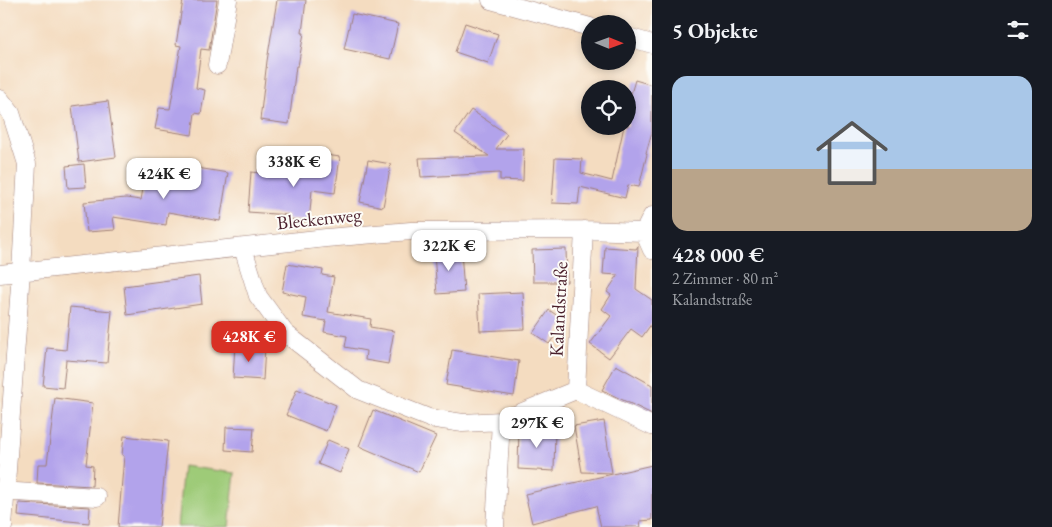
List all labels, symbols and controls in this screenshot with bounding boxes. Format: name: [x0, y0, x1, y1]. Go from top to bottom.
north arrow: [581, 15, 636, 70]
map controls: [581, 15, 636, 135]
icon: filters: [1004, 16, 1032, 44]
text: 5 Objekte: [672, 17, 758, 44]
button: locate: [581, 80, 636, 135]
icon: home: [807, 108, 897, 198]
pin: 338K €: [253, 146, 335, 188]
text: 338K €: [267, 151, 321, 172]
pin: 424K €: [123, 158, 205, 200]
text: 424K €: [137, 163, 191, 184]
street label: Bleckenweg: [276, 202, 363, 235]
pin: 322K €: [408, 230, 490, 272]
text: 322K €: [422, 235, 476, 256]
text: 428 000 €: [672, 241, 764, 268]
street label: Kalandstraße: [544, 261, 573, 357]
text: 2 Zimmer · 80 m²: [672, 268, 778, 289]
text: Kalandstraße: [672, 289, 752, 310]
pin: 428K €: [208, 320, 290, 363]
text: 428K €: [222, 326, 276, 347]
pin: 297K €: [496, 406, 578, 449]
text: 297K €: [510, 412, 564, 433]

